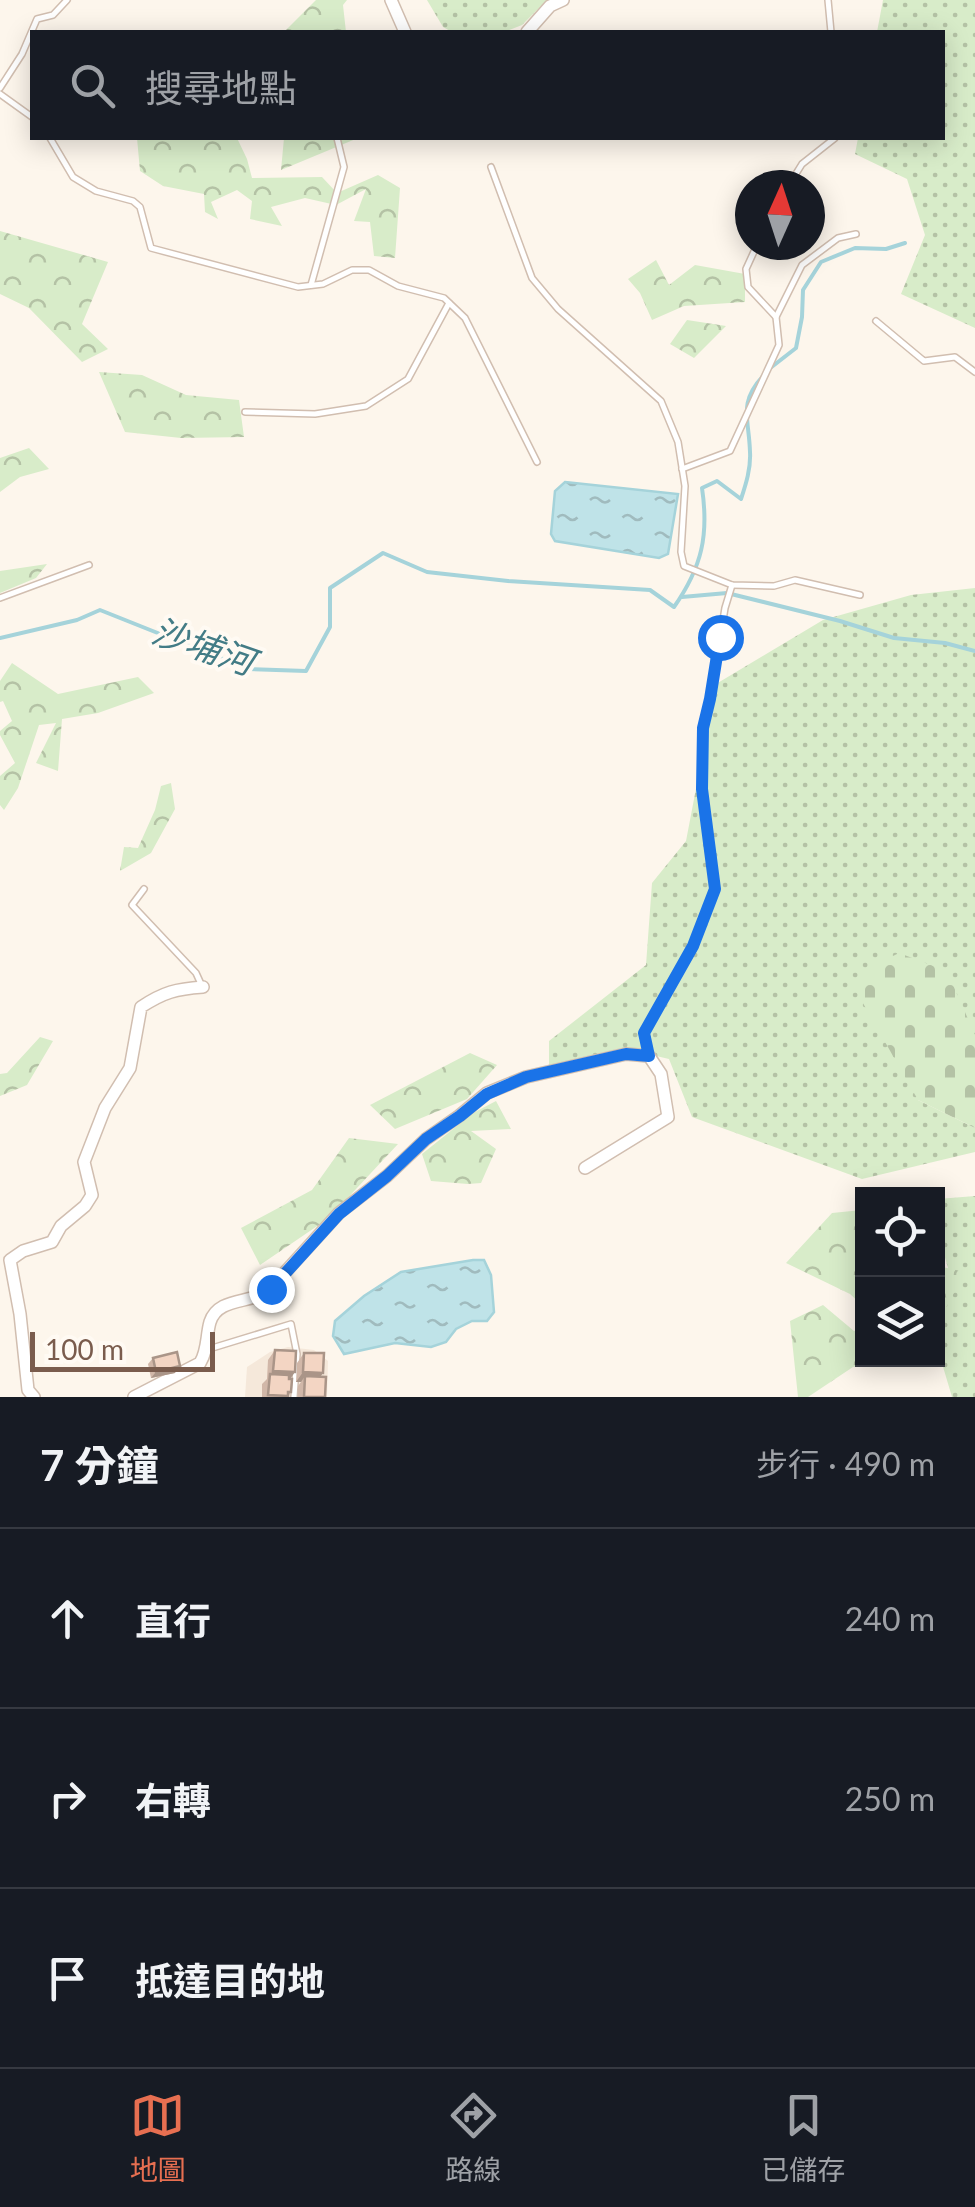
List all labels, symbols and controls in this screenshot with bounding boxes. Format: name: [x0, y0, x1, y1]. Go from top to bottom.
search box: [30, 30, 945, 140]
icon: search: [65, 58, 120, 113]
text: 搜尋地點: [145, 64, 297, 110]
north arrow: [735, 170, 825, 260]
water label: 沙埔河: [147, 608, 266, 684]
route start: [698, 615, 744, 661]
map controls: [855, 1187, 945, 1367]
button: locate: [855, 1187, 945, 1277]
route end: [249, 1267, 295, 1313]
button: layers: [855, 1277, 945, 1367]
scale bar: [30, 1327, 215, 1372]
text: 100 m: [45, 1332, 124, 1366]
text: 7 分鐘: [40, 1440, 159, 1490]
text: 步行 · 490 m: [756, 1444, 935, 1483]
icon: ahead: [40, 1591, 95, 1646]
text: 直行: [135, 1597, 211, 1643]
text: 240 m: [845, 1599, 935, 1638]
icon: right: [40, 1771, 95, 1826]
text: 右轉: [135, 1777, 211, 1823]
text: 250 m: [845, 1779, 935, 1818]
icon: arrive: [40, 1951, 95, 2006]
text: 抵達目的地: [135, 1957, 325, 2003]
tab: 地圖: [130, 2088, 186, 2188]
tab: 路線: [445, 2088, 501, 2188]
tab: 已儲存: [761, 2088, 845, 2188]

